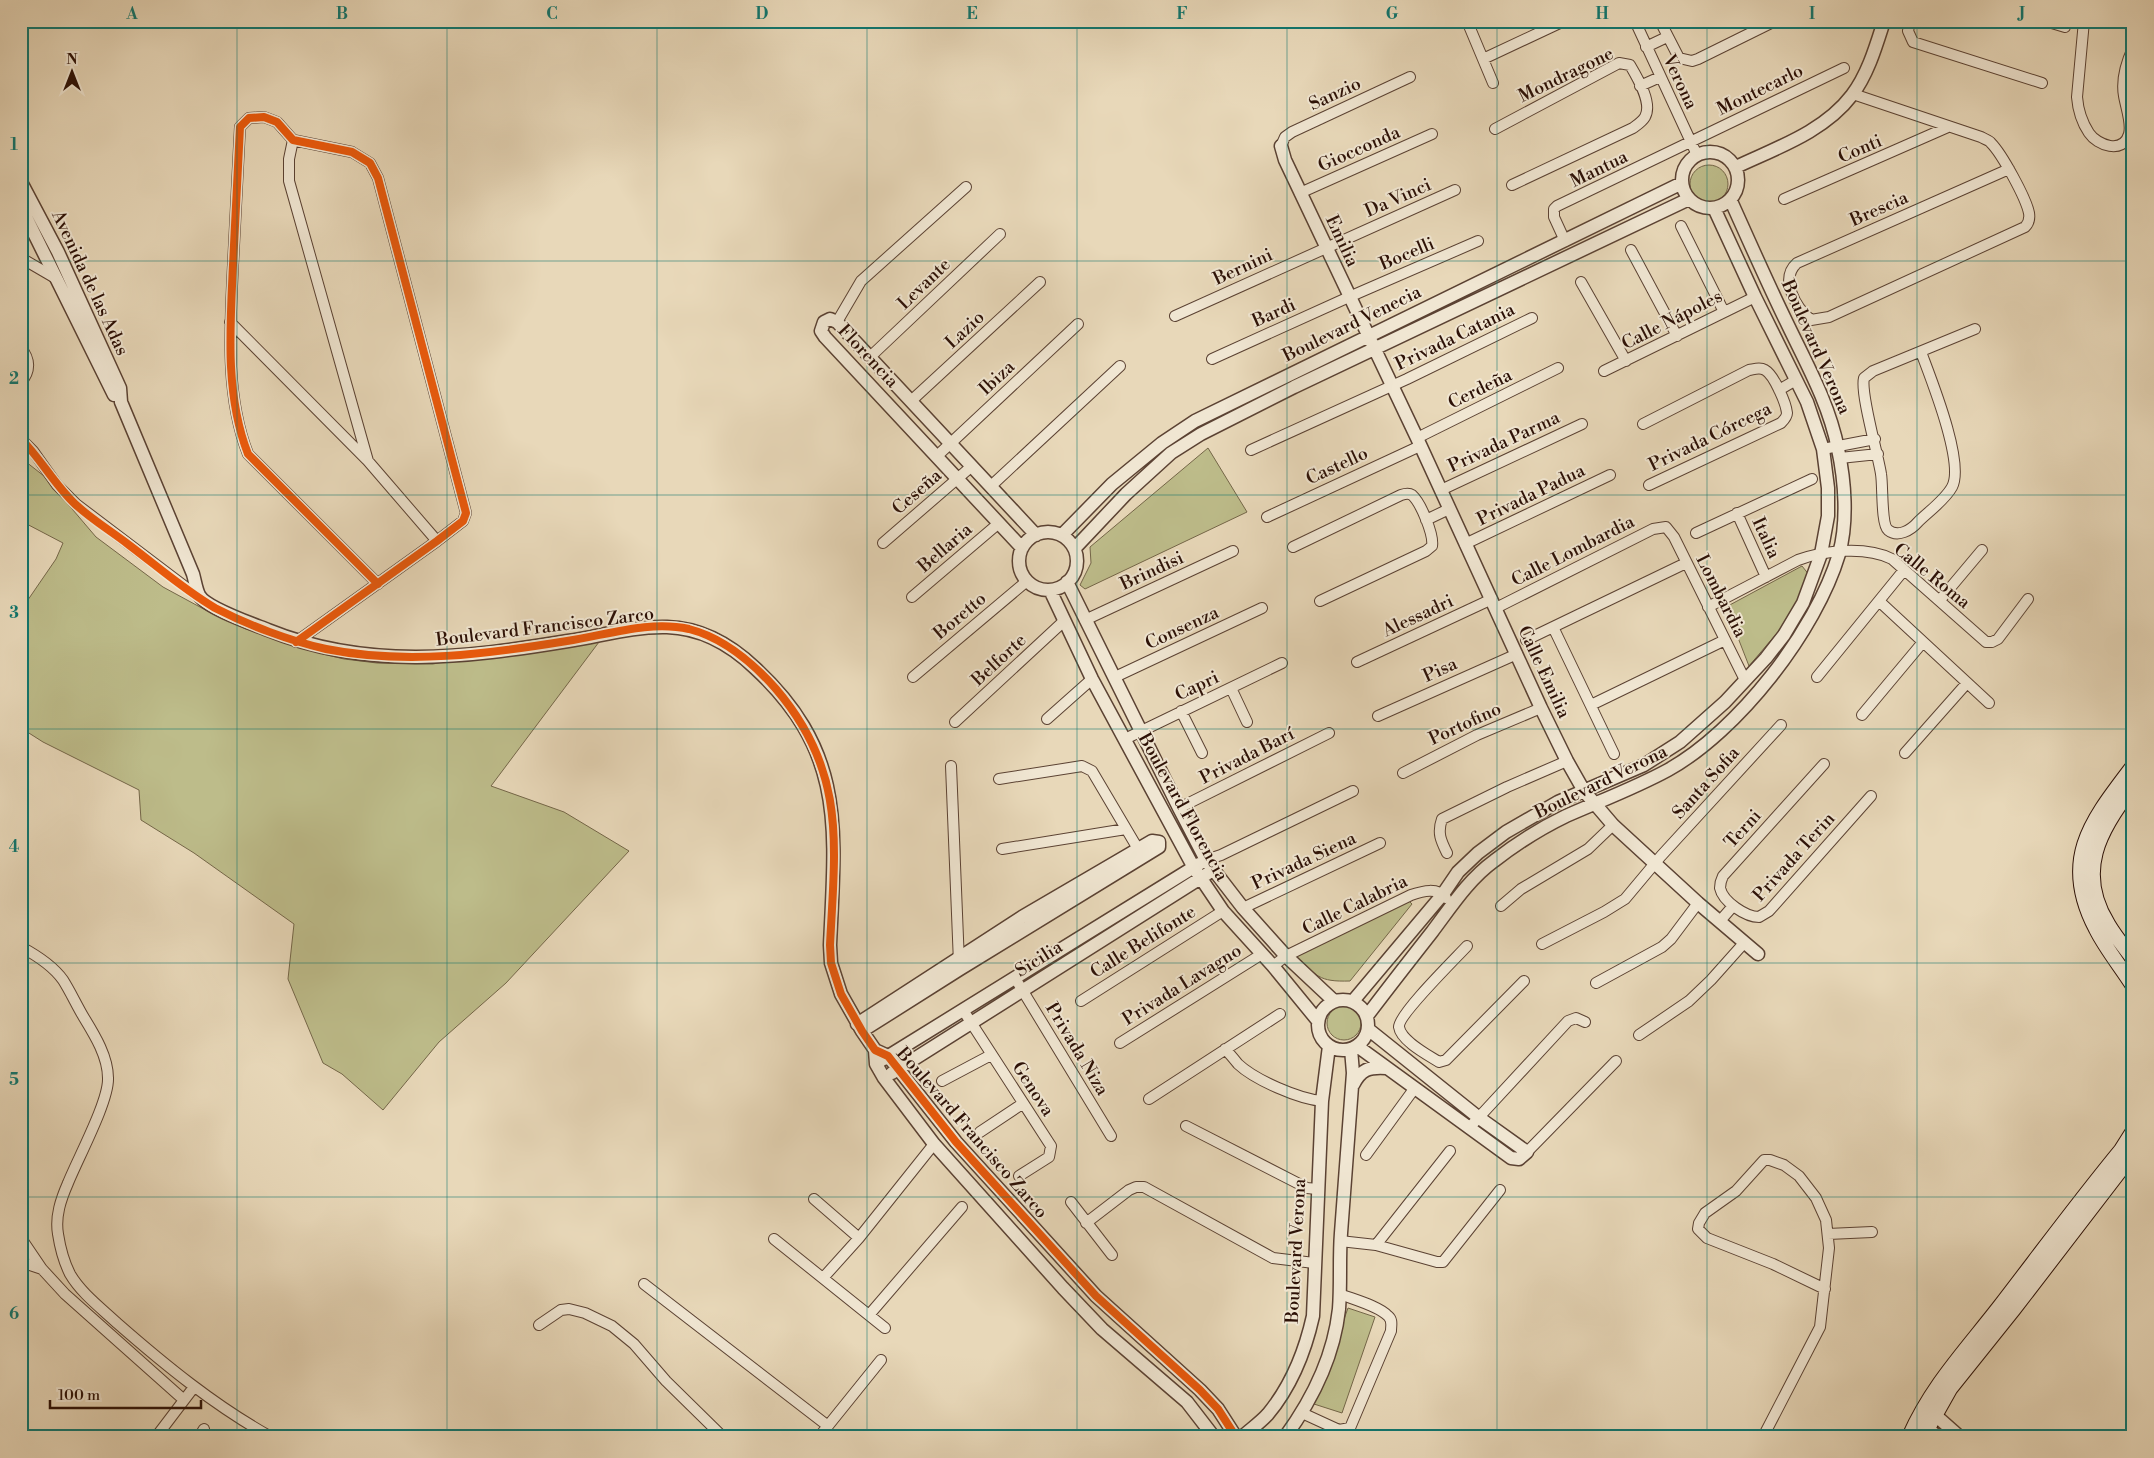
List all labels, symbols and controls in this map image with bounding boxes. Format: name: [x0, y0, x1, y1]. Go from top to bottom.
text: A: [125, 4, 138, 24]
text: B: [336, 4, 348, 24]
text: C: [546, 4, 558, 24]
text: D: [756, 4, 769, 24]
text: E: [966, 4, 978, 24]
text: F: [1176, 4, 1188, 24]
text: G: [1386, 4, 1399, 24]
text: H: [1595, 4, 1609, 24]
text: I: [1809, 4, 1815, 24]
text: J: [2017, 4, 2025, 24]
street label: Mondragone: [1515, 42, 1617, 108]
north arrow: [48, 48, 98, 98]
street label: Verona: [1657, 50, 1703, 114]
text: N: [66, 51, 78, 69]
street label: Montecarlo: [1713, 59, 1807, 121]
street label: Sanzio: [1305, 72, 1365, 116]
street label: Giocconda: [1314, 120, 1405, 177]
street label: Conti: [1835, 129, 1885, 168]
text: 1: [10, 135, 18, 155]
street label: Mantua: [1566, 145, 1632, 193]
street label: Da Vinci: [1361, 173, 1435, 223]
street label: Brescia: [1845, 186, 1913, 232]
street label: Avenida de las Adas: [46, 206, 134, 359]
street label: Emilia: [1320, 211, 1364, 271]
street label: Bocelli: [1375, 232, 1438, 276]
street label: Bernini: [1209, 243, 1277, 291]
street label: Levante: [893, 253, 955, 315]
street label: Boulevard Verona: [1776, 275, 1856, 419]
street label: Boulevard Venecia: [1278, 280, 1426, 368]
street label: Calle Nápoles: [1618, 285, 1726, 355]
street label: Bardi: [1248, 293, 1300, 333]
street label: Privada Catania: [1391, 298, 1519, 376]
street label: Lazio: [940, 306, 990, 354]
street label: Florencia: [833, 319, 904, 393]
street label: Ibiza: [974, 355, 1020, 400]
street label: Cerdeña: [1444, 363, 1517, 414]
text: 2: [9, 369, 19, 389]
street label: Privada Córcega: [1645, 397, 1776, 477]
street label: Privada Parma: [1444, 406, 1564, 478]
street label: Castello: [1302, 442, 1372, 490]
street label: Privada Padua: [1473, 459, 1590, 531]
street label: Ceseña: [887, 464, 947, 520]
street label: Calle Lombardia: [1508, 510, 1639, 592]
street label: Italia: [1746, 514, 1786, 563]
street label: Bellaria: [912, 518, 978, 579]
street label: Calle Roma: [1889, 538, 1976, 615]
street label: Brindisi: [1116, 546, 1187, 596]
street label: Lombardia: [1690, 551, 1752, 642]
street label: Boretto: [928, 587, 991, 645]
street label: Alessadri: [1378, 590, 1457, 643]
street label: Consenza: [1141, 601, 1223, 655]
street label: Boulevard Francisco Zarco: [434, 602, 655, 652]
text: 3: [9, 603, 19, 623]
street label: Calle Emilia: [1513, 622, 1576, 723]
street label: Belforte: [966, 629, 1031, 692]
street label: Pisa: [1419, 652, 1462, 688]
street label: Capri: [1171, 666, 1223, 706]
street label: Portofino: [1425, 697, 1505, 751]
street label: Privada Barí: [1196, 722, 1299, 790]
street label: Boulevard Florencia: [1132, 728, 1234, 886]
street label: Boulevard Verona: [1530, 740, 1672, 825]
street label: Santa Sofia: [1667, 741, 1745, 824]
street label: Terni: [1719, 805, 1767, 853]
street label: Privada Terin: [1748, 807, 1840, 906]
street label: Privada Siena: [1248, 826, 1361, 895]
text: 4: [9, 837, 20, 857]
street label: Calle Calabria: [1299, 869, 1412, 940]
street label: Calle Belifonte: [1086, 900, 1200, 984]
street label: Sicilia: [1011, 935, 1068, 982]
street label: Privada Lavagno: [1118, 939, 1246, 1031]
street label: Privada Niza: [1040, 998, 1114, 1100]
street label: Boulevard Francisco Zarco: [891, 1042, 1053, 1223]
street label: Genova: [1007, 1057, 1060, 1122]
text: 5: [9, 1070, 19, 1090]
street label: Boulevard Verona: [1281, 1177, 1311, 1325]
text: 6: [9, 1304, 19, 1324]
scale bar: [50, 1378, 201, 1410]
text: 100 m: [58, 1386, 100, 1405]

